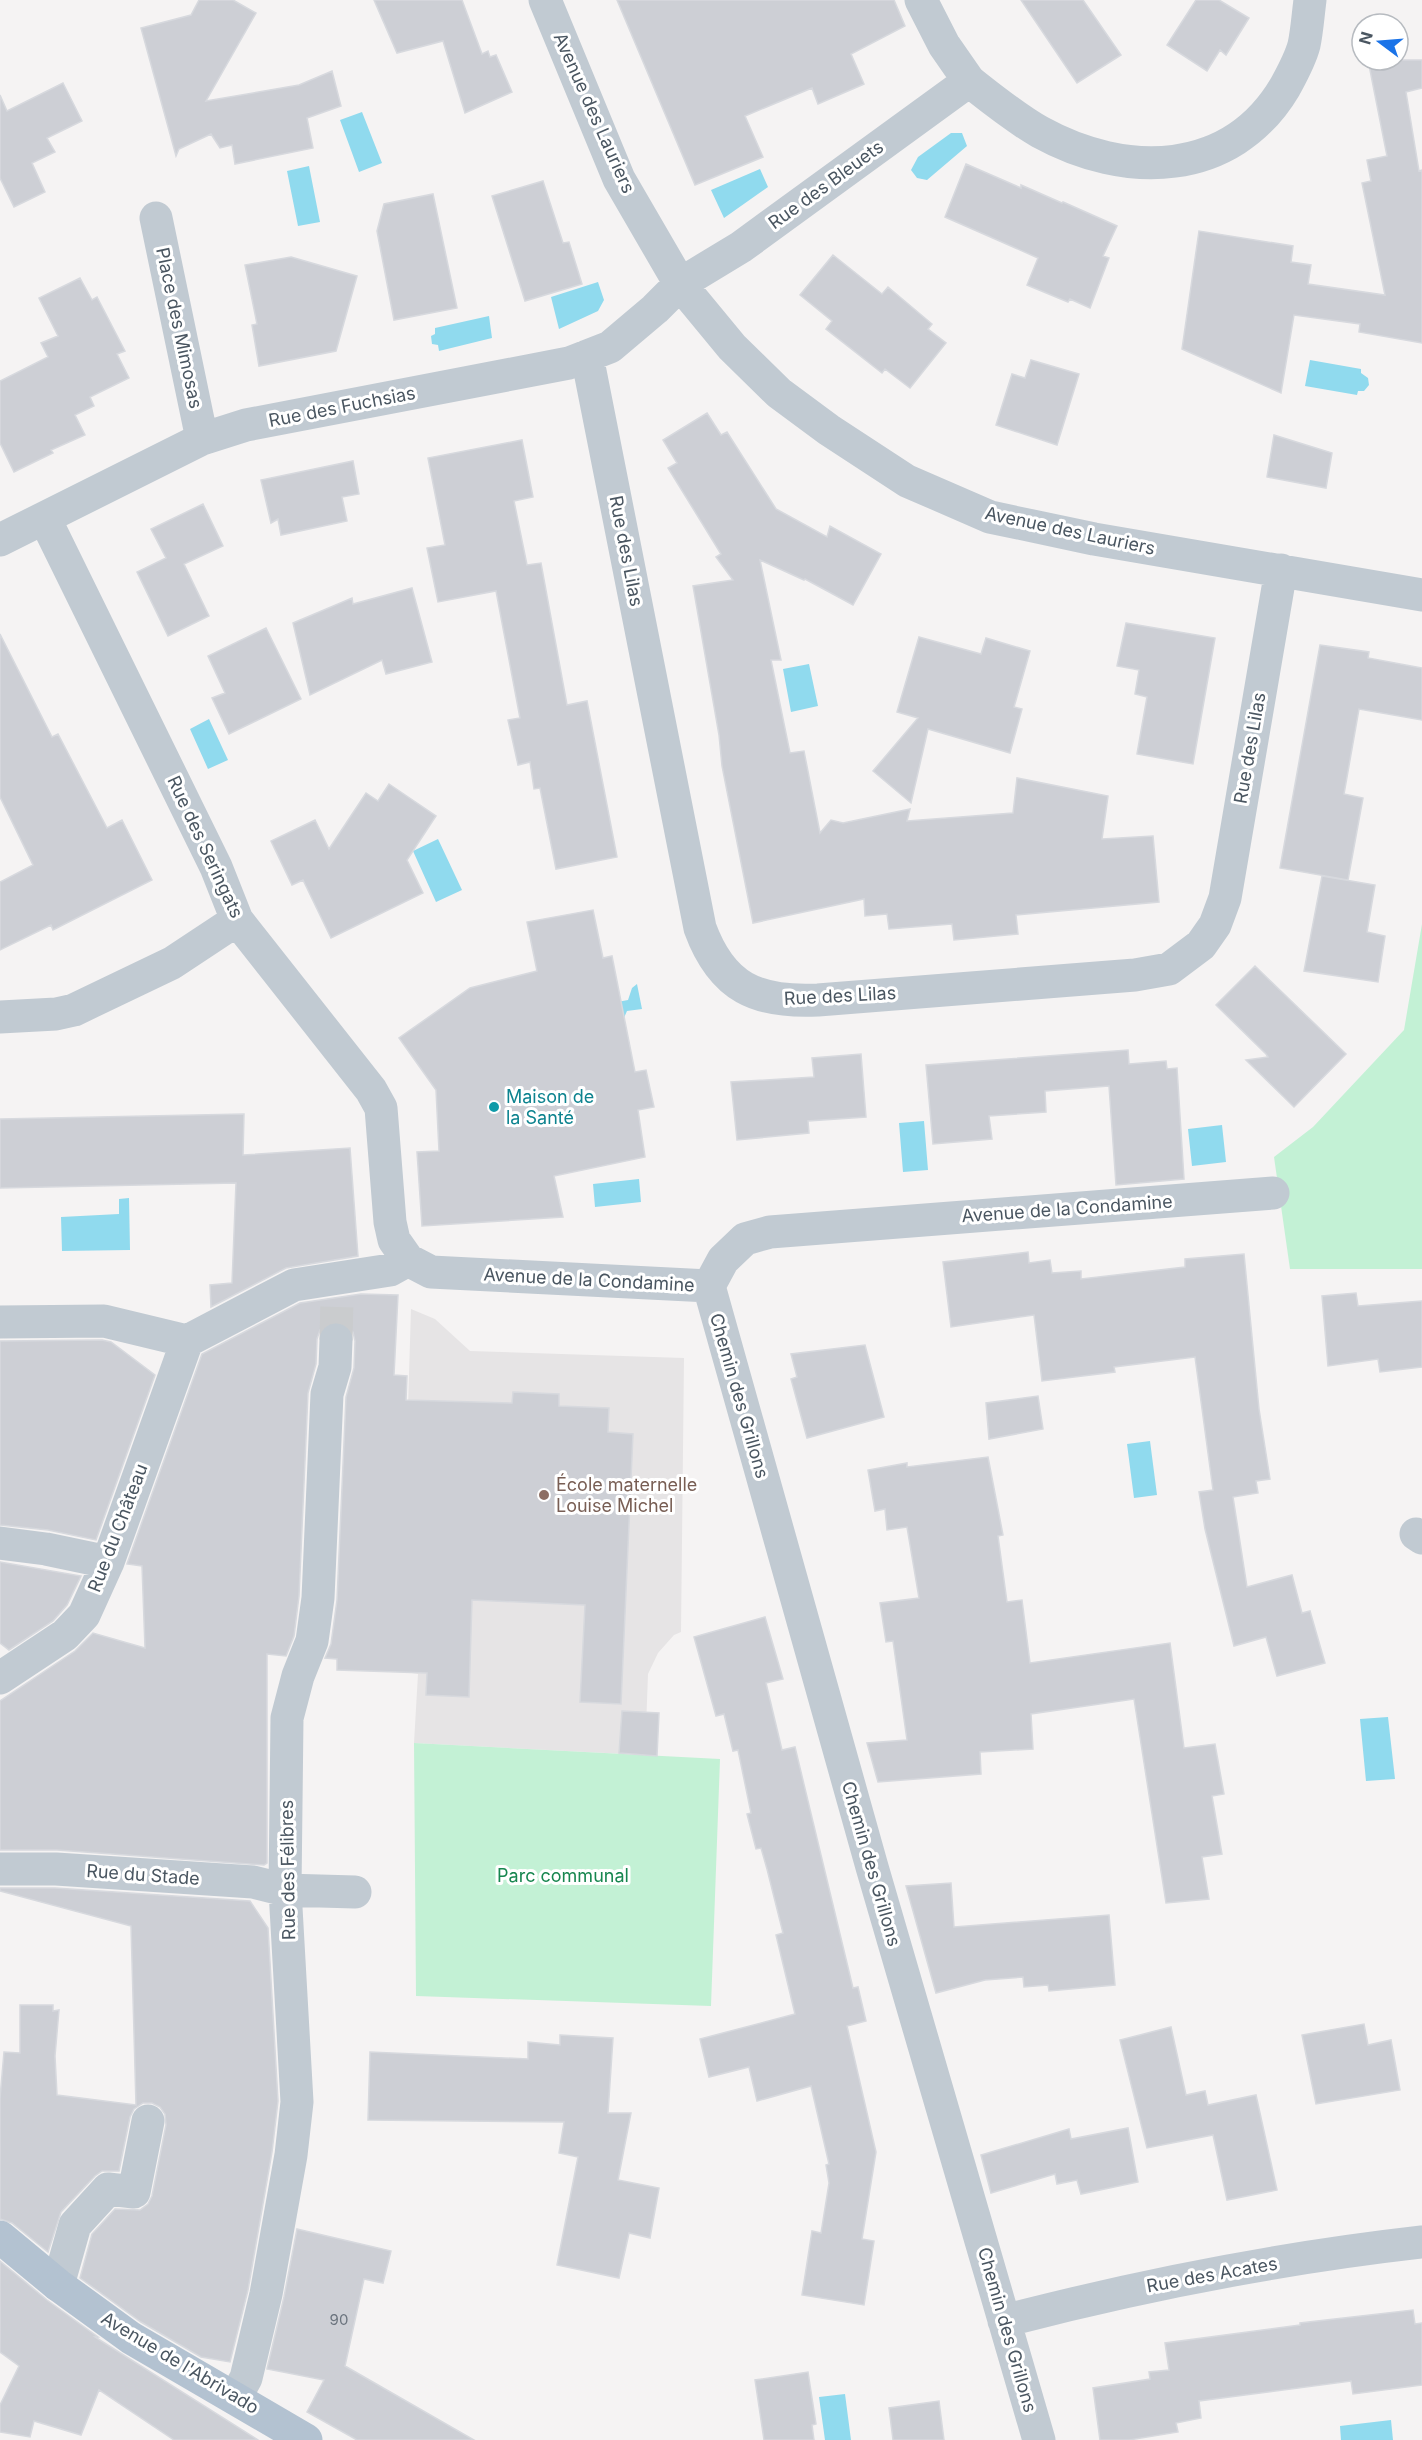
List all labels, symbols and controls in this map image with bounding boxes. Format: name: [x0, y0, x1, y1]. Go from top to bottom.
north arrow: [1350, 12, 1410, 72]
street label: Avenue des Lauriers: [550, 29, 639, 196]
text: N: [1354, 29, 1377, 46]
street label: Rue des Bleuets: [764, 136, 887, 233]
street label: Place des Mimosas: [152, 245, 207, 410]
street label: Rue des Fuchsias: [267, 382, 417, 431]
street label: Rue des Lilas: [605, 494, 648, 608]
street label: Avenue des Lauriers: [983, 502, 1157, 559]
street label: Rue des Lilas: [1229, 691, 1270, 805]
street label: Rue des Seringats: [163, 772, 248, 921]
street label: Rue des Lilas: [783, 982, 897, 1009]
place label: Maison de la Santé: [506, 1086, 594, 1128]
marker: Maison de la Santé: [487, 1100, 501, 1114]
street label: Avenue de la Condamine: [961, 1191, 1173, 1226]
street label: Avenue de la Condamine: [483, 1263, 695, 1296]
street label: Chemin des Grillons: [706, 1311, 773, 1481]
street label: Rue du Château: [83, 1461, 152, 1595]
place label: École maternelle Louise Michel: [556, 1473, 697, 1516]
marker: École maternelle Louise Michel: [537, 1488, 551, 1502]
street label: Chemin des Grillons: [838, 1779, 905, 1949]
street label: Rue des Félibres: [276, 1800, 299, 1940]
street label: Rue du Stade: [86, 1860, 200, 1889]
park label: Parc communal: [497, 1865, 629, 1886]
street label: Chemin des Grillons: [974, 2245, 1041, 2415]
street label: Rue des Acates: [1145, 2253, 1279, 2296]
street label: Avenue de l'Abrivado: [98, 2307, 263, 2418]
house number: 90: [330, 2310, 348, 2329]

